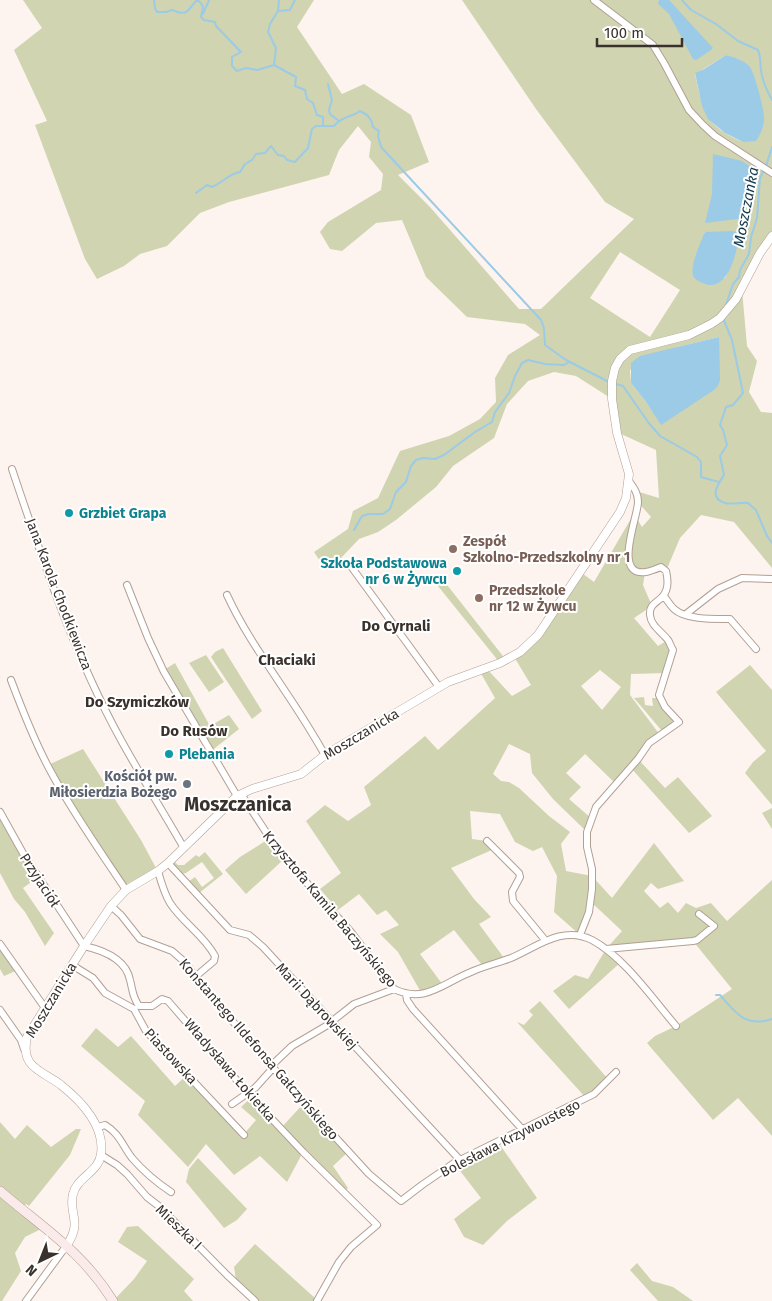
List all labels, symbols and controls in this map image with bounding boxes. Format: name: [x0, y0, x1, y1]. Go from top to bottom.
scale bar: [597, 15, 682, 47]
text: 100 m: [604, 24, 644, 42]
water label: Moszczanka: [729, 166, 763, 248]
place label: Grzbiet Grapa: [79, 505, 167, 522]
marker: Grzbiet Grapa: [63, 507, 75, 519]
street label: Jana Karola Chodkiewicza: [22, 516, 95, 672]
place label: Zespół Szkolno-Przedszkolny nr 1: [463, 533, 630, 566]
marker: Zespół Szkolno-Przedszkolny nr 1: [447, 543, 459, 555]
place label: Szkoła Podstawowa nr 6 w Żywcu: [320, 555, 447, 588]
marker: Szkoła Podstawowa nr 6 w Żywcu: [451, 565, 463, 577]
place label: Przedszkole nr 12 w Żywcu: [489, 582, 577, 615]
marker: Przedszkole nr 12 w Żywcu: [473, 592, 485, 604]
district label: Do Cyrnali: [361, 617, 431, 635]
district label: Chaciaki: [258, 651, 316, 669]
district label: Do Szymiczków: [85, 693, 190, 711]
street label: Moszczanicka: [320, 705, 402, 764]
district label: Do Rusów: [160, 722, 228, 740]
place label: Plebania: [179, 746, 235, 763]
marker: Plebania: [163, 748, 175, 760]
place label: Kościół pw. Miłosierdzia Bożego: [49, 768, 177, 801]
marker: Kościół pw. Miłosierdzia Bożego: [181, 778, 193, 790]
district label: Moszczanica: [184, 793, 292, 816]
street label: Krzysztofa Kamila Baczyńskiego: [259, 827, 400, 991]
street label: Przyjaciół: [16, 850, 64, 911]
street label: Konstantego Ildefonsa Gałczyńskiego: [175, 955, 342, 1144]
street label: Moszczanicka: [22, 959, 81, 1041]
street label: Marii Dąbrowskiej: [272, 959, 361, 1053]
street label: Władysława Łokietka: [180, 1015, 279, 1125]
street label: Piastowska: [140, 1025, 201, 1088]
street label: Bolesława Krzywoustego: [437, 1096, 583, 1181]
street label: Mieszka I: [152, 1201, 205, 1253]
north arrow: [15, 1236, 65, 1286]
text: N: [22, 1261, 41, 1280]

